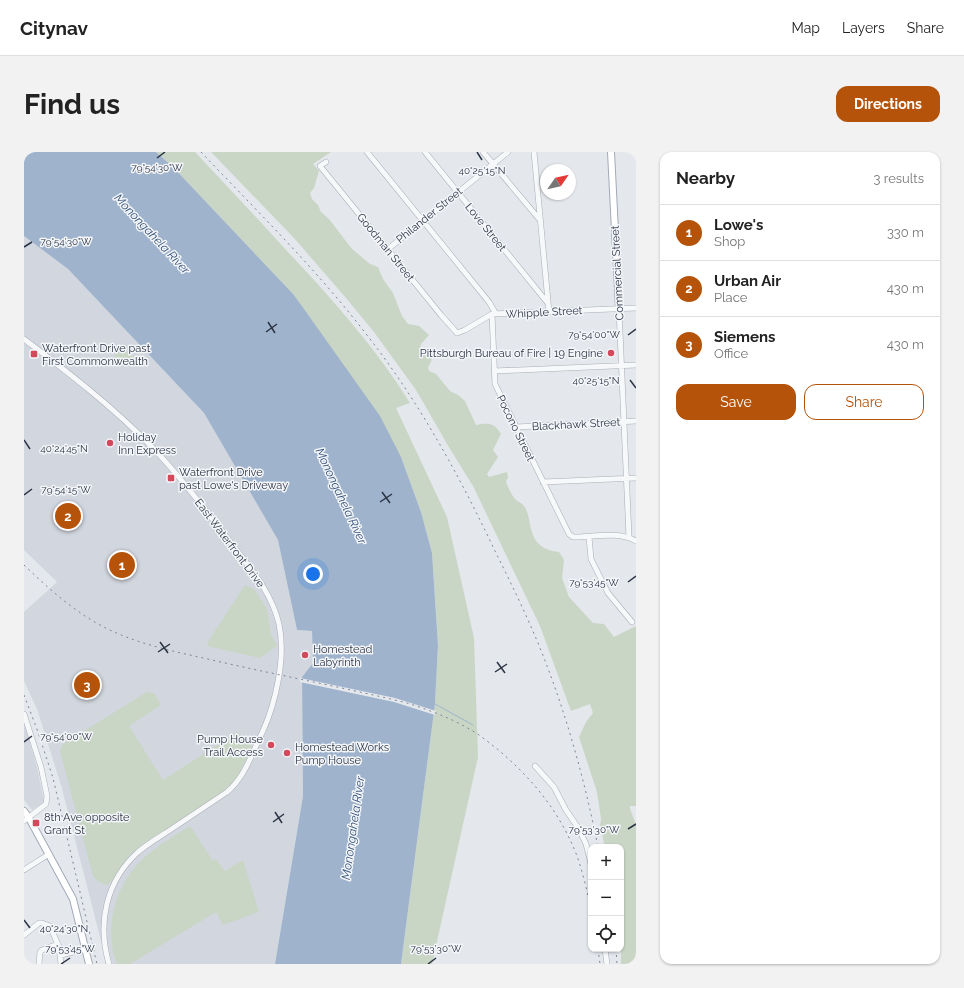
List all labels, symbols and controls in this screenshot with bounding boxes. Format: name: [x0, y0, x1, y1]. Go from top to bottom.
text: Citynav: [20, 17, 88, 39]
text: Map: [792, 20, 820, 36]
text: Layers: [842, 20, 885, 36]
text: Share: [907, 20, 944, 36]
button: Directions: [836, 86, 940, 122]
text: Find us: [24, 88, 120, 121]
text: 79°54'30"W: [132, 162, 183, 173]
north arrow: [540, 164, 576, 200]
text: 40°25'15"N: [459, 165, 506, 176]
text: Nearby: [676, 168, 735, 188]
text: 3 results: [874, 171, 924, 186]
street label: Philander Street: [394, 185, 465, 246]
water label: Monongahela River: [111, 191, 193, 278]
street label: Love Street: [462, 201, 509, 254]
street label: Goodman Street: [354, 211, 417, 284]
text: Lowe's: [714, 216, 763, 234]
street label: Commercial Street: [609, 225, 626, 321]
text: 1: [686, 225, 692, 240]
text: 330 m: [887, 225, 924, 240]
text: Shop: [714, 234, 745, 249]
text: 79°54'30"W: [41, 236, 92, 247]
text: Urban Air: [714, 272, 781, 290]
text: 2: [685, 281, 693, 296]
text: 430 m: [887, 281, 924, 296]
text: Place: [714, 290, 747, 305]
street label: Whipple Street: [505, 304, 583, 321]
text: Siemens: [714, 328, 775, 346]
text: 79°54'00"W: [568, 329, 620, 340]
text: 3: [685, 337, 693, 352]
text: 430 m: [887, 337, 924, 352]
place label: Waterfront Drive past First Commonwealth: [42, 342, 151, 368]
text: Office: [714, 346, 748, 361]
place label: Pittsburgh Bureau of Fire | 19 Engine: [420, 347, 604, 360]
marker: Pittsburgh Bureau of Fire | 19 Engine: [606, 348, 616, 358]
marker: Waterfront Drive past First Commonwealth: [29, 349, 39, 359]
text: 40°25'15"N: [573, 375, 620, 386]
button: Save: [676, 384, 796, 420]
button: Share: [804, 384, 924, 420]
street label: Pocono Street: [494, 393, 537, 464]
street label: Blackhawk Street: [531, 416, 621, 433]
place label: Holiday Inn Express: [118, 431, 176, 457]
marker: Holiday Inn Express: [105, 438, 115, 448]
text: 40°24'45"N: [40, 443, 88, 454]
water label: Monongahela River: [313, 446, 370, 547]
place label: Waterfront Drive past Lowe's Driveway: [179, 466, 288, 492]
marker: Waterfront Drive past Lowe's Driveway: [166, 473, 176, 483]
text: 79°54'15"W: [41, 484, 91, 495]
street label: East Waterfront Drive: [192, 496, 268, 591]
pin: 2: [55, 501, 81, 531]
pin: 1: [109, 550, 135, 580]
your location: [303, 564, 323, 584]
text: 79°53'45"W: [569, 577, 619, 588]
place label: Homestead Labyrinth: [313, 643, 372, 669]
marker: Homestead Labyrinth: [300, 650, 310, 660]
pin: 3: [74, 670, 100, 700]
text: 79°54'00"W: [40, 731, 92, 742]
place label: Pump House Trail Access: [197, 733, 264, 759]
marker: Pump House Trail Access: [266, 740, 276, 750]
place label: Homestead Works Pump House: [295, 741, 389, 767]
marker: Homestead Works Pump House: [282, 748, 292, 758]
water label: Monongahela River: [339, 775, 367, 881]
place label: 8th Ave opposite Grant St: [44, 811, 130, 837]
marker: 8th Ave opposite Grant St: [31, 818, 41, 828]
text: 79°53'30"W: [569, 824, 620, 835]
map controls: [588, 844, 624, 952]
button: +: [588, 844, 624, 880]
button: −: [588, 880, 624, 916]
button: locate: [588, 916, 624, 952]
text: 40°24'30"N: [40, 923, 88, 934]
text: 79°53'45"W: [45, 943, 95, 954]
text: 79°53'30"W: [411, 943, 462, 954]

